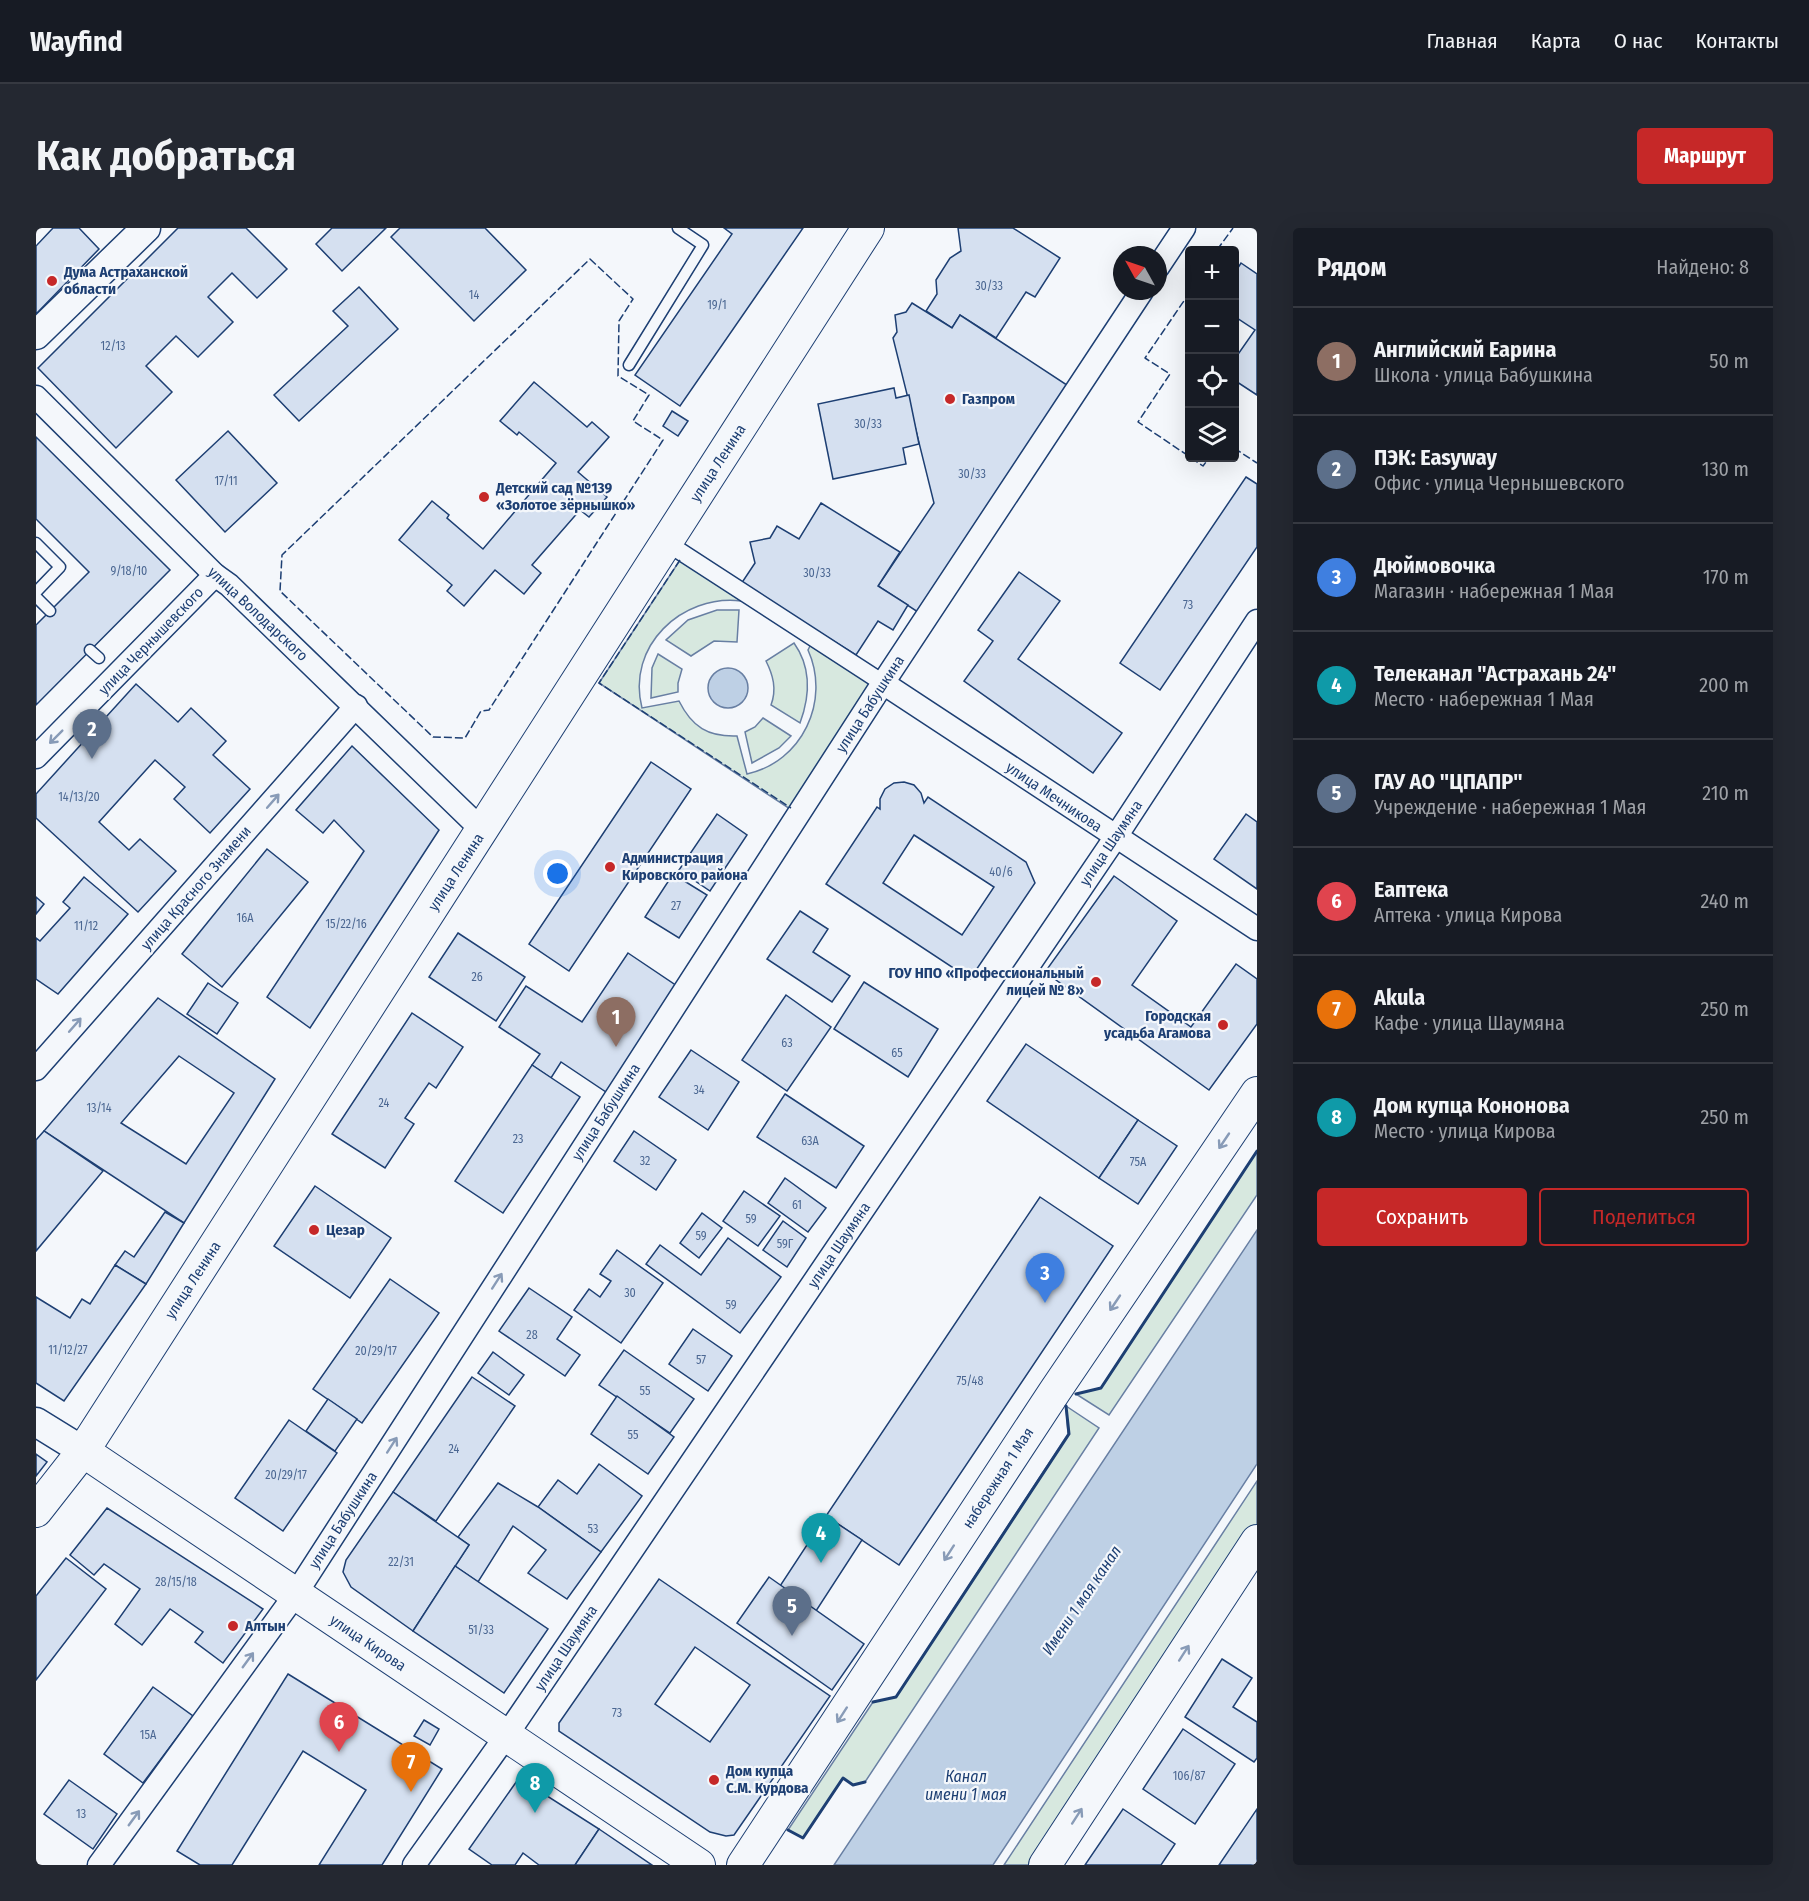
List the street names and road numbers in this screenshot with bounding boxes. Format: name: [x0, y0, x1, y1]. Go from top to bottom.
street label: улица Ленина: [686, 421, 750, 505]
street label: улица Володарского: [204, 563, 312, 665]
street label: улица Чернышевского: [95, 583, 207, 699]
street label: улица Бабушкина: [832, 652, 908, 756]
street label: улица Мечникова: [1002, 758, 1106, 836]
street label: улица Шаумяна: [1076, 797, 1146, 889]
street label: улица Красного Знамени: [137, 822, 255, 954]
street label: улица Ленина: [424, 830, 488, 914]
street label: улица Бабушкина: [568, 1060, 644, 1164]
street label: улица Шаумяна: [804, 1199, 874, 1291]
street label: улица Ленина: [161, 1238, 225, 1322]
street label: набережная 1 Мая: [959, 1424, 1037, 1532]
street label: улица Бабушкина: [305, 1468, 381, 1572]
street label: улица Шаумяна: [531, 1602, 601, 1694]
street label: улица Кирова: [327, 1611, 409, 1675]

